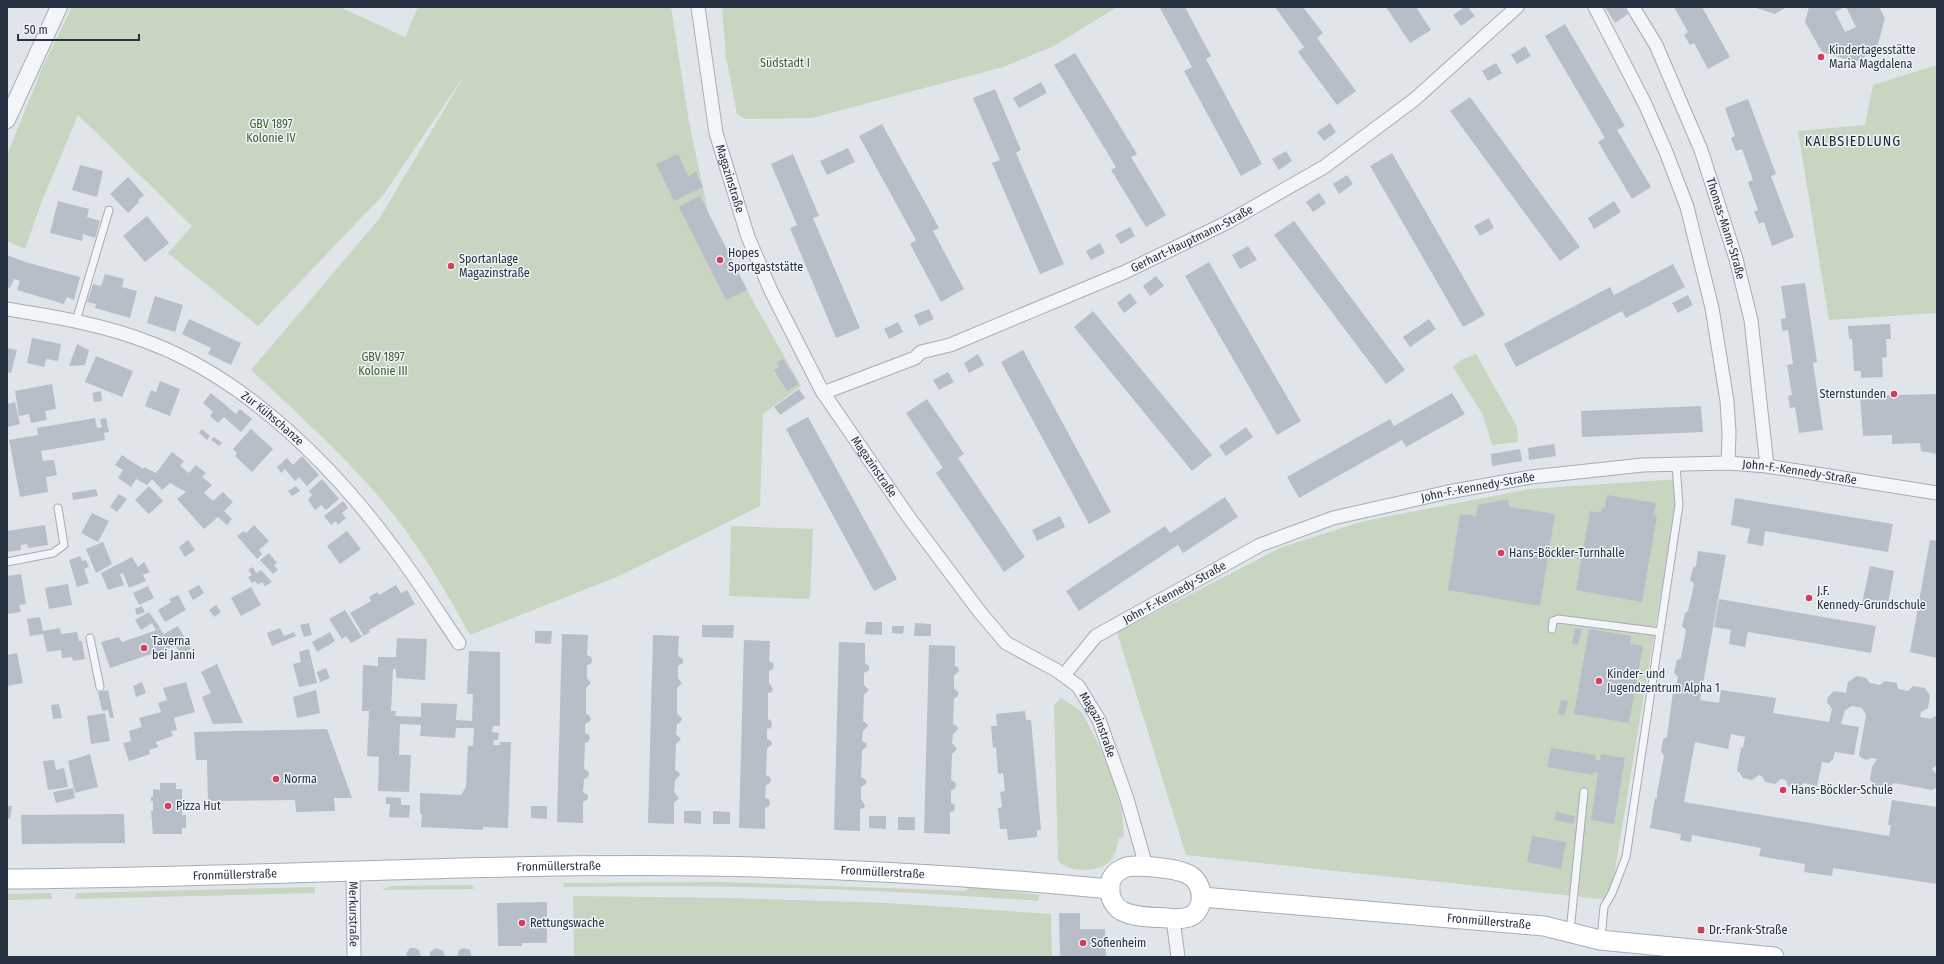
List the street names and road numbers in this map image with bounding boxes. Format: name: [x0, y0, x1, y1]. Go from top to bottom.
street label: Magazinstraße: [713, 143, 747, 215]
street label: Thomas-Mann-Straße: [1703, 176, 1748, 281]
street label: Gerhart-Hauptmann-Straße: [1128, 202, 1255, 275]
street label: Zur Kühschanze: [239, 388, 307, 449]
street label: Magazinstraße: [848, 434, 900, 500]
street label: John-F.-Kennedy-Straße: [1742, 457, 1858, 487]
street label: John-F.-Kennedy-Straße: [1420, 470, 1536, 505]
street label: John-F.-Kennedy-Straße: [1120, 558, 1228, 627]
street label: Magazinstraße: [1076, 689, 1119, 759]
street label: Fronmüllerstraße: [517, 859, 601, 874]
street label: Fronmüllerstraße: [840, 863, 925, 881]
street label: Fronmüllerstraße: [193, 866, 277, 883]
street label: Merkurstraße: [346, 881, 361, 947]
street label: Fronmüllerstraße: [1446, 911, 1532, 932]

